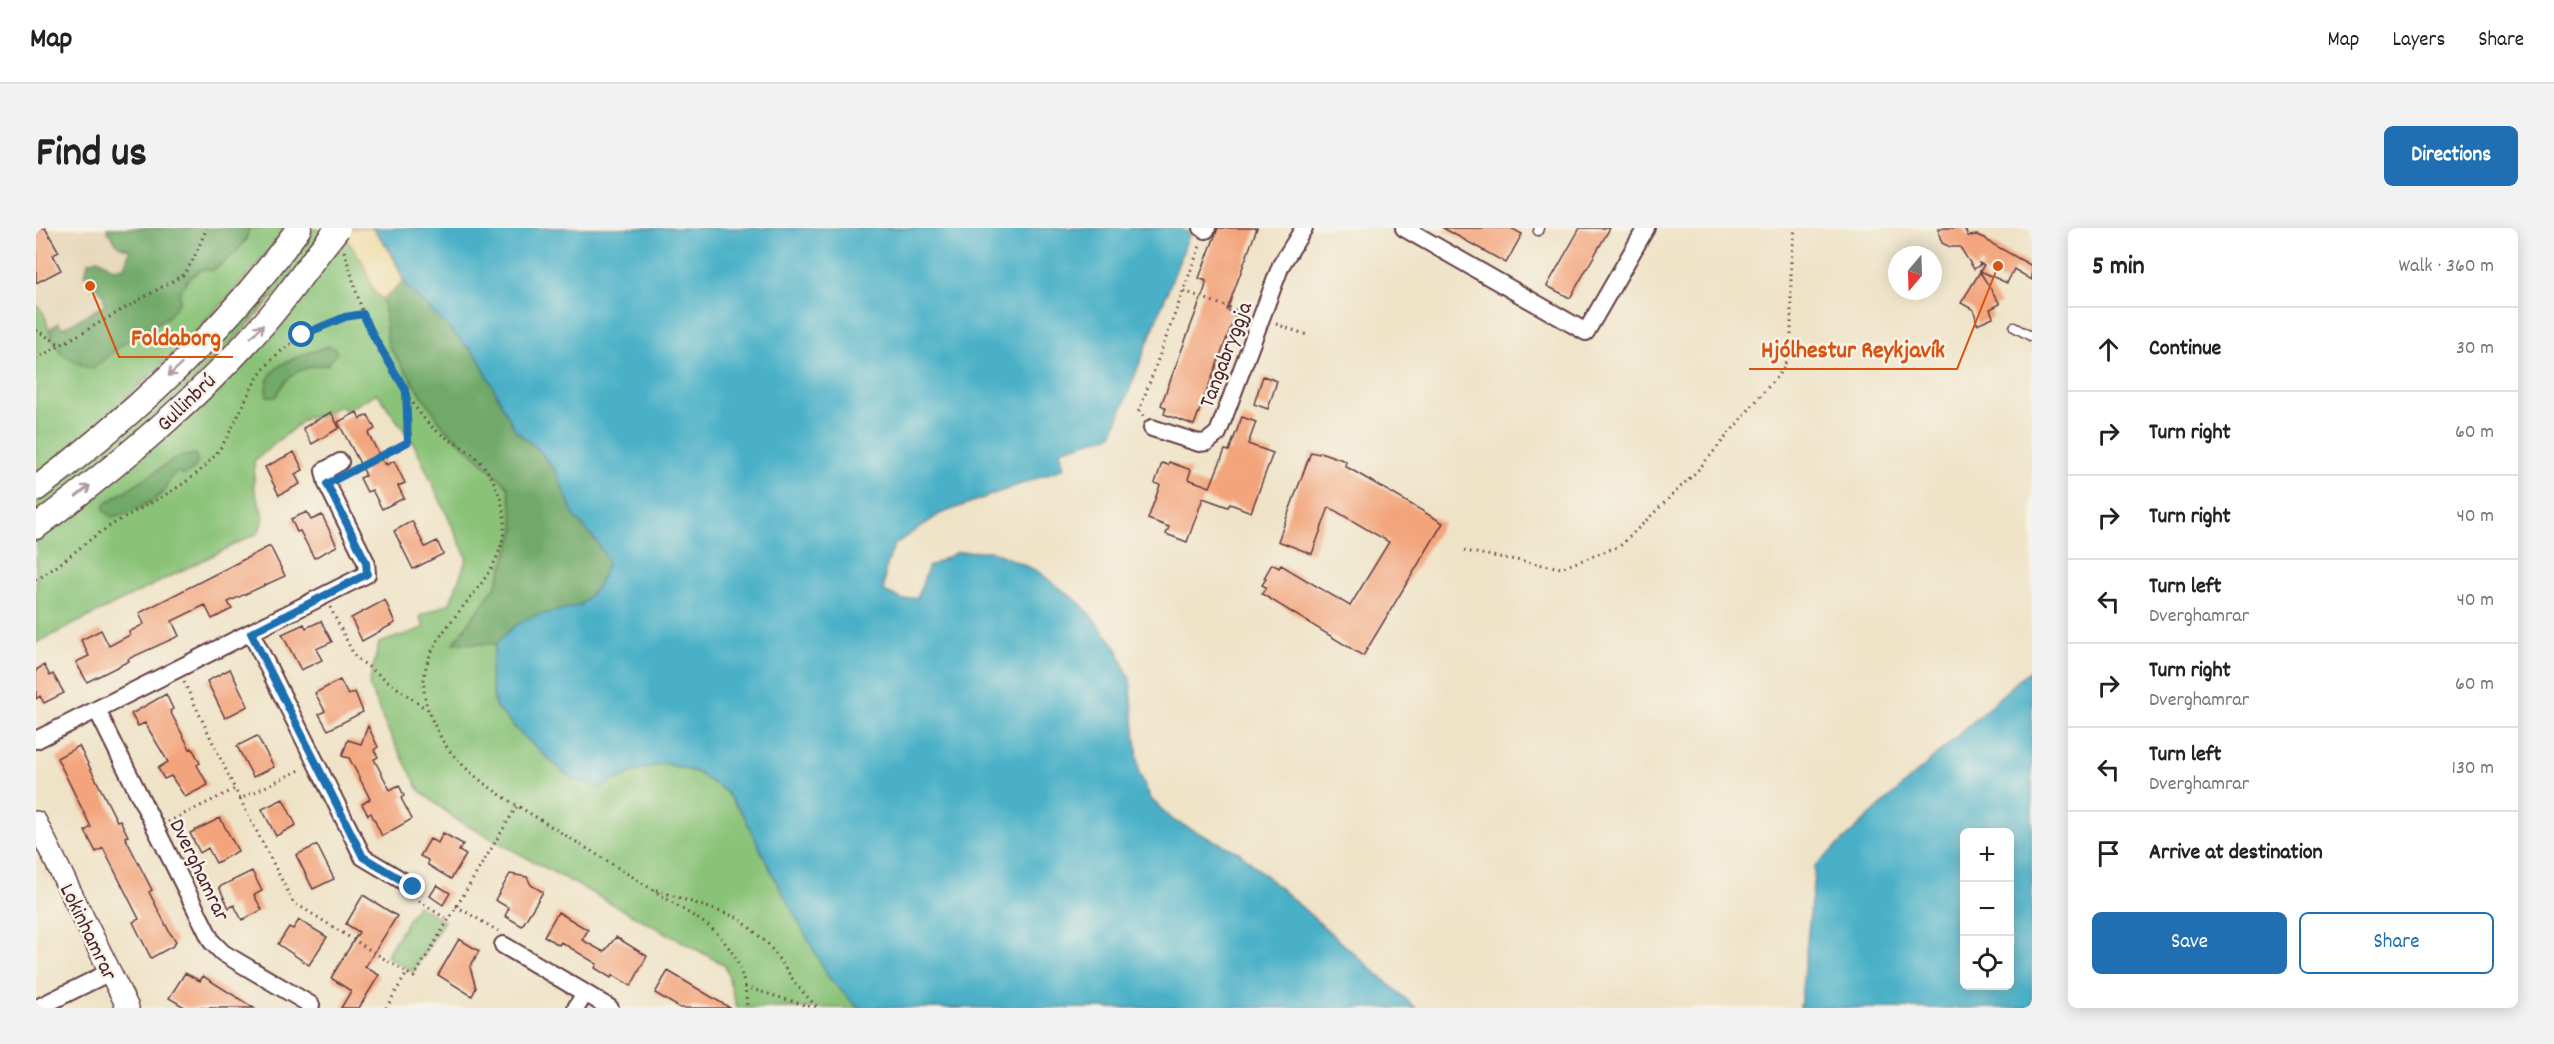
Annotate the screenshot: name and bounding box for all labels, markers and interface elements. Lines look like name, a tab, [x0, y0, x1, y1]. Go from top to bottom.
text: Map	[30, 21, 72, 61]
text: Map	[2328, 26, 2359, 56]
text: Layers	[2392, 26, 2445, 56]
text: Share	[2478, 26, 2524, 56]
text: Find us	[36, 126, 147, 186]
button: Directions	[2384, 126, 2518, 186]
north arrow	[1888, 246, 1942, 300]
text: 5 min	[2092, 249, 2145, 286]
text: Walk · 360 m	[2399, 253, 2494, 281]
street label: Tangabryggja	[1193, 297, 1262, 413]
callout: Foldaborg	[119, 315, 233, 357]
route start	[288, 321, 314, 347]
text: Foldaborg	[131, 323, 221, 357]
one-way arrow	[249, 323, 264, 338]
callout: Hjólhestur Reykjavík	[1749, 327, 1957, 369]
icon: ahead	[2092, 333, 2125, 366]
text: Continue	[2149, 334, 2221, 365]
text: Hjólhestur Reykjavík	[1761, 335, 1945, 369]
text: 30 m	[2456, 335, 2494, 363]
one-way arrow	[167, 363, 182, 377]
street label: Gullinbrú	[151, 367, 224, 440]
icon: right	[2092, 417, 2125, 450]
text: Turn right	[2149, 418, 2231, 449]
text: 60 m	[2455, 419, 2494, 447]
one-way arrow	[74, 485, 90, 498]
icon: right	[2092, 501, 2125, 534]
text: Turn right	[2149, 502, 2231, 533]
text: 40 m	[2456, 503, 2494, 531]
text: Turn left	[2149, 572, 2221, 603]
icon: left	[2092, 585, 2125, 618]
text: 40 m	[2456, 587, 2494, 615]
text: Dverghamrar	[2149, 603, 2249, 631]
text: Turn right	[2149, 656, 2231, 687]
icon: right	[2092, 669, 2125, 702]
text: 60 m	[2455, 671, 2494, 699]
text: Dverghamrar	[2149, 687, 2249, 715]
text: Turn left	[2149, 740, 2221, 771]
icon: left	[2092, 753, 2125, 786]
text: 130 m	[2452, 755, 2494, 783]
text: Dverghamrar	[2149, 771, 2249, 799]
street label: Dverghamrar	[160, 814, 236, 928]
map controls	[1960, 828, 2014, 990]
button: +	[1960, 828, 2014, 882]
icon: arrive	[2092, 837, 2125, 870]
text: Arrive at destination	[2149, 838, 2323, 869]
route end	[399, 873, 425, 899]
street label: Lokinhamrar	[50, 879, 124, 987]
button: −	[1960, 882, 2014, 936]
button: Save	[2092, 912, 2287, 974]
button: Share	[2299, 912, 2494, 974]
button: locate	[1960, 936, 2014, 990]

